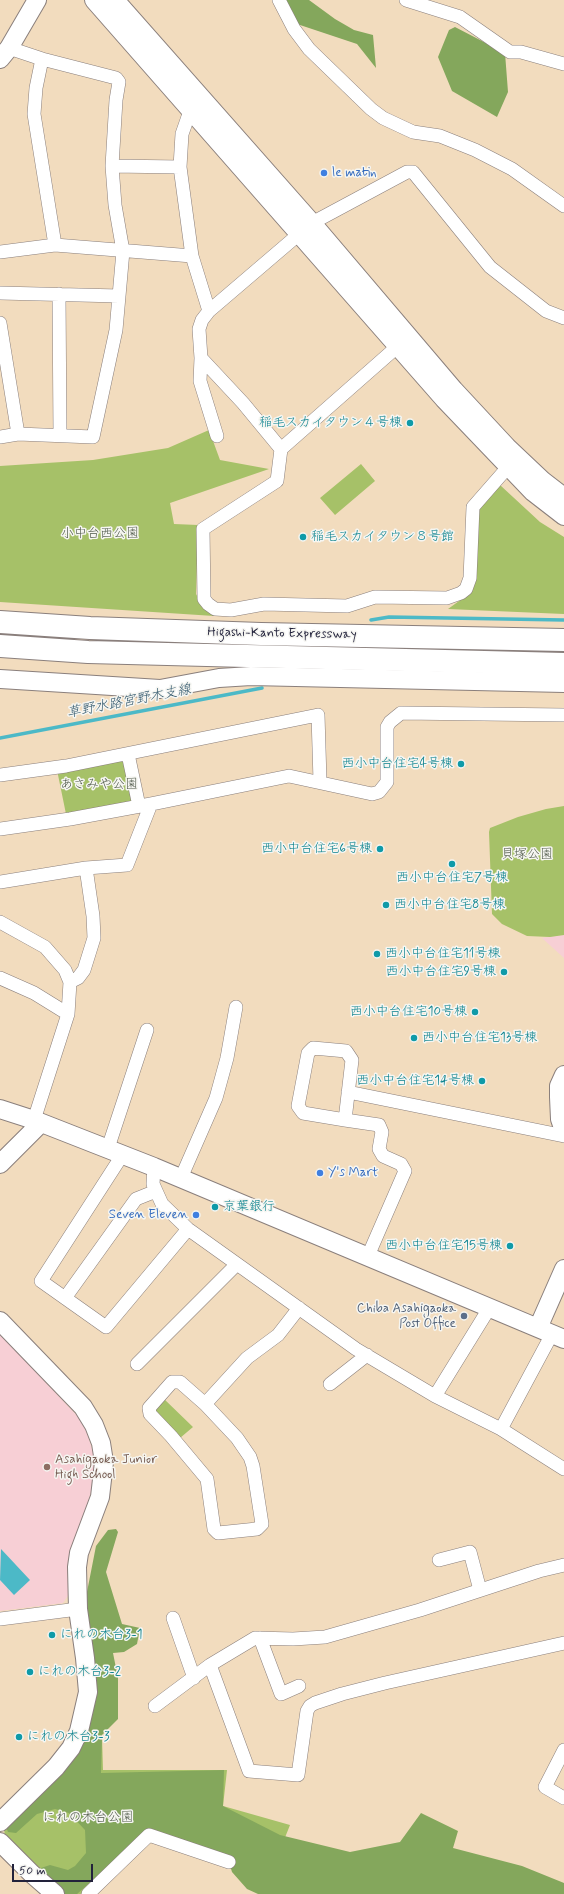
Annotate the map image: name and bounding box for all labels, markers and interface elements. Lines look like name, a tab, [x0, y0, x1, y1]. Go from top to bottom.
place label: le matin	[332, 165, 377, 181]
marker: le matin	[319, 168, 329, 178]
place label: 稲毛スカイタウン４号棟	[259, 415, 402, 431]
marker: 稲毛スカイタウン４号棟	[405, 418, 415, 428]
park label: 小中台西公園	[61, 526, 139, 542]
place label: 稲毛スカイタウン８号館	[311, 529, 454, 545]
marker: 稲毛スカイタウン８号館	[298, 532, 308, 542]
street label: Higashi-Kanto Expressway	[207, 625, 357, 643]
water label: 草野水路宮野木支線	[66, 682, 192, 722]
place label: 西小中台住宅4号棟	[341, 756, 453, 772]
marker: 西小中台住宅4号棟	[456, 759, 466, 769]
park label: あさみや公園	[60, 777, 138, 793]
place label: 西小中台住宅6号棟	[261, 841, 372, 857]
marker: 西小中台住宅6号棟	[375, 844, 385, 854]
park label: 貝塚公園	[501, 847, 553, 863]
marker: 西小中台住宅7号棟	[447, 859, 457, 869]
place label: 西小中台住宅7号棟	[396, 870, 508, 886]
place label: 西小中台住宅8号棟	[394, 897, 505, 913]
marker: 西小中台住宅8号棟	[381, 900, 391, 910]
place label: 西小中台住宅11号棟	[385, 946, 500, 962]
marker: 西小中台住宅11号棟	[372, 949, 382, 959]
place label: 西小中台住宅9号棟	[386, 964, 496, 980]
marker: 西小中台住宅9号棟	[499, 967, 509, 977]
place label: 西小中台住宅10号棟	[350, 1004, 467, 1020]
marker: 西小中台住宅10号棟	[470, 1007, 480, 1017]
place label: 西小中台住宅13号棟	[422, 1030, 537, 1046]
marker: 西小中台住宅13号棟	[409, 1033, 419, 1043]
place label: 西小中台住宅14号棟	[356, 1073, 474, 1089]
marker: 西小中台住宅14号棟	[477, 1076, 487, 1086]
place label: Y's Mart	[328, 1165, 378, 1181]
marker: Y's Mart	[315, 1168, 325, 1178]
place label: 京葉銀行	[223, 1199, 275, 1215]
marker: 京葉銀行	[210, 1202, 220, 1212]
place label: Seven Eleven	[109, 1207, 188, 1223]
marker: Seven Eleven	[191, 1210, 201, 1220]
place label: 西小中台住宅15号棟	[385, 1238, 502, 1254]
marker: 西小中台住宅15号棟	[505, 1241, 515, 1251]
place label: Chiba Asahigaoka Post Office	[357, 1301, 456, 1332]
marker: Chiba Asahigaoka Post Office	[459, 1311, 469, 1321]
place label: Asahigaoka Junior High School	[55, 1452, 157, 1483]
marker: Asahigaoka Junior High School	[42, 1462, 52, 1472]
place label: にれの木台3-1	[60, 1627, 143, 1643]
marker: にれの木台3-1	[47, 1630, 57, 1640]
place label: にれの木台3-2	[38, 1664, 121, 1680]
marker: にれの木台3-2	[25, 1667, 35, 1677]
place label: にれの木台3-3	[27, 1729, 110, 1745]
marker: にれの木台3-3	[14, 1732, 24, 1742]
park label: にれの木台公園	[43, 1810, 133, 1826]
scale bar	[14, 1856, 95, 1882]
text: 50 m	[19, 1863, 46, 1879]

